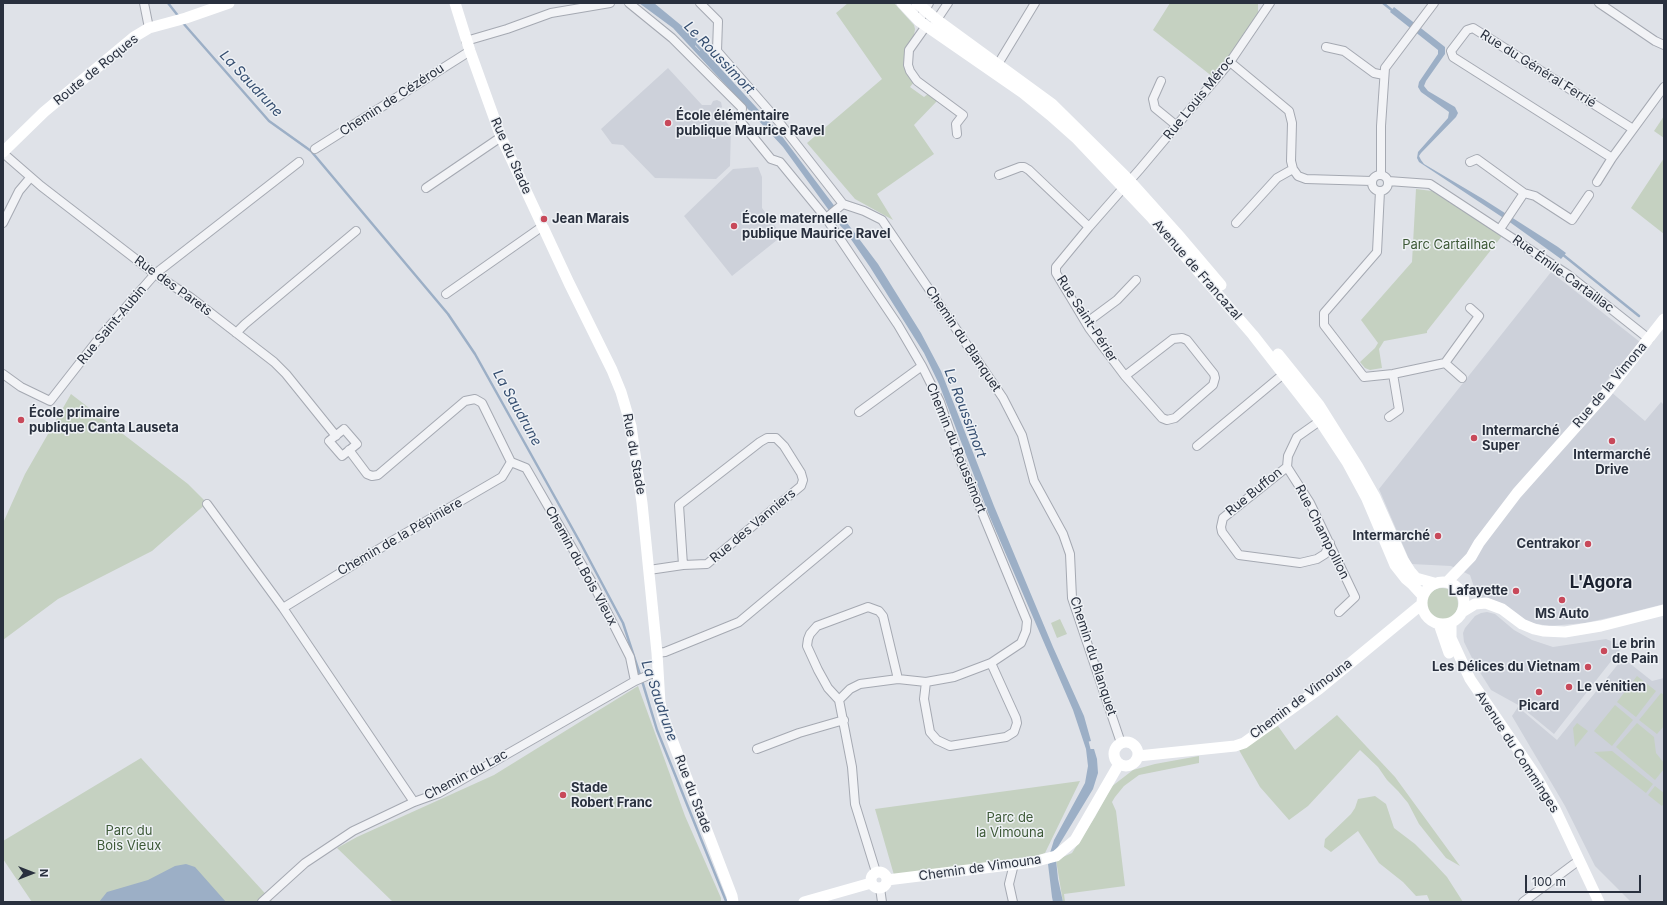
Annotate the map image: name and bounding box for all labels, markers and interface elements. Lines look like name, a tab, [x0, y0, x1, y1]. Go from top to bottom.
water label: Le Roussimort	[680, 18, 758, 98]
street label: Rue du Général Ferrié	[1477, 27, 1599, 111]
street label: Route de Roques	[51, 31, 141, 109]
water label: La Saudrune	[216, 47, 286, 121]
street label: Rue Louis Méroc	[1161, 53, 1237, 143]
street label: Chemin de Cézérou	[337, 60, 447, 140]
place label: École élémentaire publique Maurice Ravel	[676, 108, 824, 139]
street label: Rue du Stade	[487, 115, 535, 197]
marker: École élémentaire publique Maurice Ravel	[663, 118, 673, 128]
place label: Jean Marais	[552, 211, 629, 227]
place label: École maternelle publique Maurice Ravel	[742, 211, 890, 242]
marker: Jean Marais	[539, 214, 549, 224]
street label: Avenue de Francazal	[1149, 217, 1245, 323]
marker: École maternelle publique Maurice Ravel	[729, 221, 739, 231]
street label: Rue Émile Cartaillac	[1509, 232, 1617, 316]
park label: Parc Cartailhac	[1402, 237, 1496, 253]
street label: Rue des Parets	[131, 253, 215, 319]
street label: Rue Saint-Périer	[1053, 273, 1121, 365]
street label: Rue Saint-Aubin	[74, 282, 150, 368]
street label: Chemin du Blanquet	[922, 283, 1004, 395]
street label: Rue de la Vimona	[1570, 339, 1650, 431]
water label: Le Roussimort	[940, 366, 990, 460]
water label: La Saudrune	[489, 367, 545, 449]
street label: Chemin du Roussimort	[923, 381, 989, 515]
place label: École primaire publique Canta Lauseta	[29, 405, 179, 436]
street label: Rue du Stade	[619, 412, 649, 496]
marker: École primaire publique Canta Lauseta	[16, 415, 26, 425]
place label: Intermarché Super	[1482, 423, 1559, 454]
marker: Intermarché Super	[1469, 433, 1479, 443]
marker: Intermarché Drive	[1607, 436, 1617, 446]
place label: Intermarché Drive	[1573, 447, 1651, 478]
street label: Rue Buffon	[1223, 465, 1285, 519]
street label: Rue Champollion	[1291, 482, 1353, 582]
street label: Rue des Vanniers	[707, 486, 799, 566]
street label: Chemin de la Pépinière	[335, 495, 465, 579]
street label: Chemin du Bois Vieux	[542, 503, 620, 629]
place label: Intermarché	[1353, 528, 1430, 544]
marker: Intermarché	[1433, 531, 1443, 541]
place label: Centrakor	[1517, 536, 1580, 552]
marker: Centrakor	[1583, 539, 1593, 549]
district label: L'Agora	[1570, 573, 1632, 593]
place label: Lafayette	[1449, 583, 1508, 599]
marker: Lafayette	[1511, 586, 1521, 596]
street label: Chemin du Blanquet	[1066, 595, 1120, 717]
marker: MS Auto	[1557, 595, 1567, 605]
place label: MS Auto	[1535, 606, 1589, 622]
place label: Le brin de Pain	[1612, 636, 1658, 667]
marker: Le brin de Pain	[1599, 646, 1609, 656]
street label: Chemin de Vimouna	[1247, 656, 1355, 742]
water label: La Saudrune	[637, 658, 681, 744]
place label: Les Délices du Vietnam	[1432, 659, 1580, 675]
marker: Les Délices du Vietnam	[1583, 662, 1593, 672]
place label: Le vénitien	[1577, 679, 1646, 695]
marker: Le vénitien	[1564, 682, 1574, 692]
marker: Picard	[1534, 687, 1544, 697]
street label: Avenue du Comminges	[1472, 688, 1562, 816]
place label: Picard	[1519, 698, 1559, 714]
street label: Chemin du Lac	[422, 747, 510, 803]
street label: Rue du Stade	[671, 753, 715, 835]
place label: Stade Robert Franc	[571, 780, 652, 811]
marker: Stade Robert Franc	[558, 790, 568, 800]
park label: Parc de la Vimouna	[976, 810, 1044, 841]
park label: Parc du Bois Vieux	[97, 823, 161, 854]
street label: Chemin de Vimouna	[918, 852, 1042, 884]
north arrow	[12, 853, 52, 893]
scale bar	[1527, 867, 1643, 893]
text: N	[37, 869, 51, 877]
text: 100 m	[1532, 874, 1566, 889]

